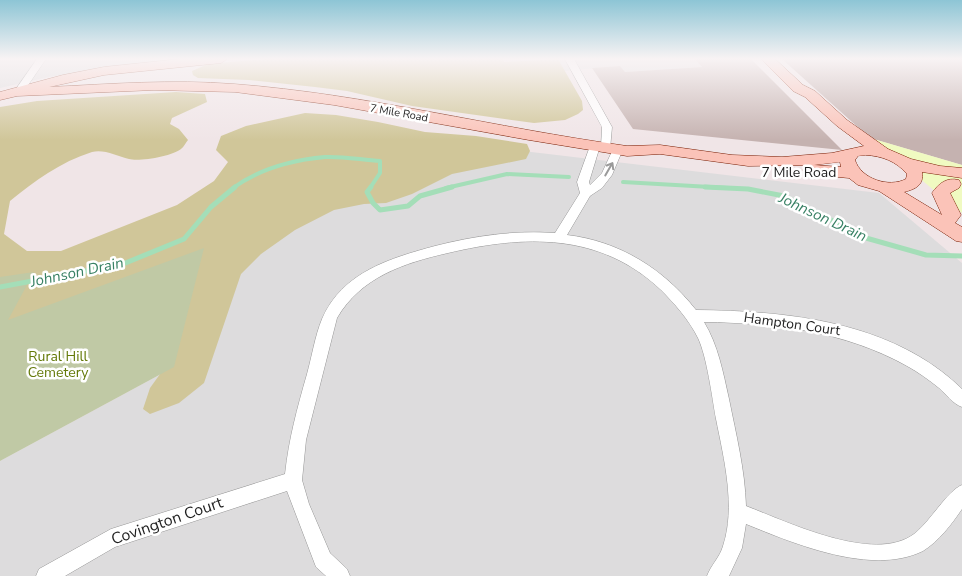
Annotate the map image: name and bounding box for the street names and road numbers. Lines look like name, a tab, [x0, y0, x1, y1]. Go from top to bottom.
street label: 7 Mile Road	[369, 101, 429, 125]
street label: 7 Mile Road	[762, 163, 836, 182]
street label: Hampton Court	[743, 308, 842, 340]
street label: Covington Court	[108, 491, 226, 550]

